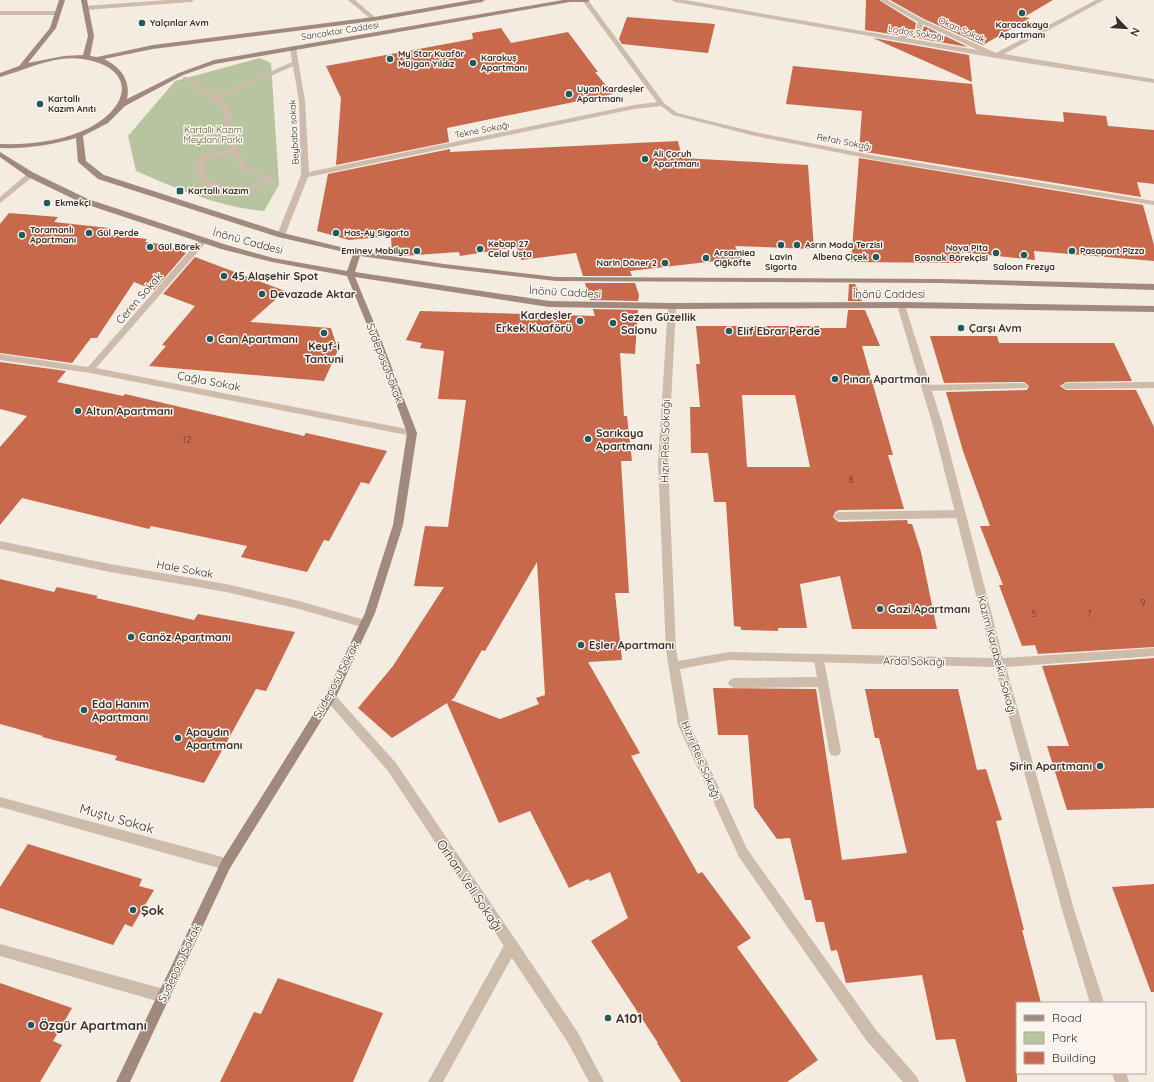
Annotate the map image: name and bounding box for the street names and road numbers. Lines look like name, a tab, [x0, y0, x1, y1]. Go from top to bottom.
street label: Okan Sokak	[937, 14, 988, 45]
street label: Sancaktar Caddesi	[300, 19, 380, 42]
street label: Lodos Sokağı	[888, 23, 945, 42]
street label: Beybaba sokak	[286, 99, 301, 165]
street label: Tekne Sokağı	[454, 119, 510, 140]
street label: Refah Sokağı	[816, 131, 873, 152]
street label: İnönü Caddesi	[211, 225, 285, 257]
street label: Ceren Sokak	[113, 269, 165, 327]
street label: İnönü Caddesi	[529, 283, 601, 301]
street label: İnönü Caddesi	[853, 287, 925, 301]
street label: Sudeposu Sokak	[363, 321, 407, 405]
street label: Çağla Sokak	[176, 368, 242, 394]
street label: Hızır Reis Sokağı	[657, 399, 673, 483]
street label: Hale Sokak	[155, 557, 215, 581]
street label: Kazım Karabekir Sokağı	[974, 594, 1020, 716]
street label: Sudeposu Sokak	[310, 639, 362, 720]
street label: Arda Sokağı	[883, 653, 945, 669]
street label: Hızır Reis Sokağı	[678, 719, 724, 801]
street label: Muştu Sokak	[78, 800, 156, 836]
street label: Orhan Veli Sokağı	[433, 836, 507, 934]
street label: Sudeposu Sokak	[155, 922, 203, 1004]

